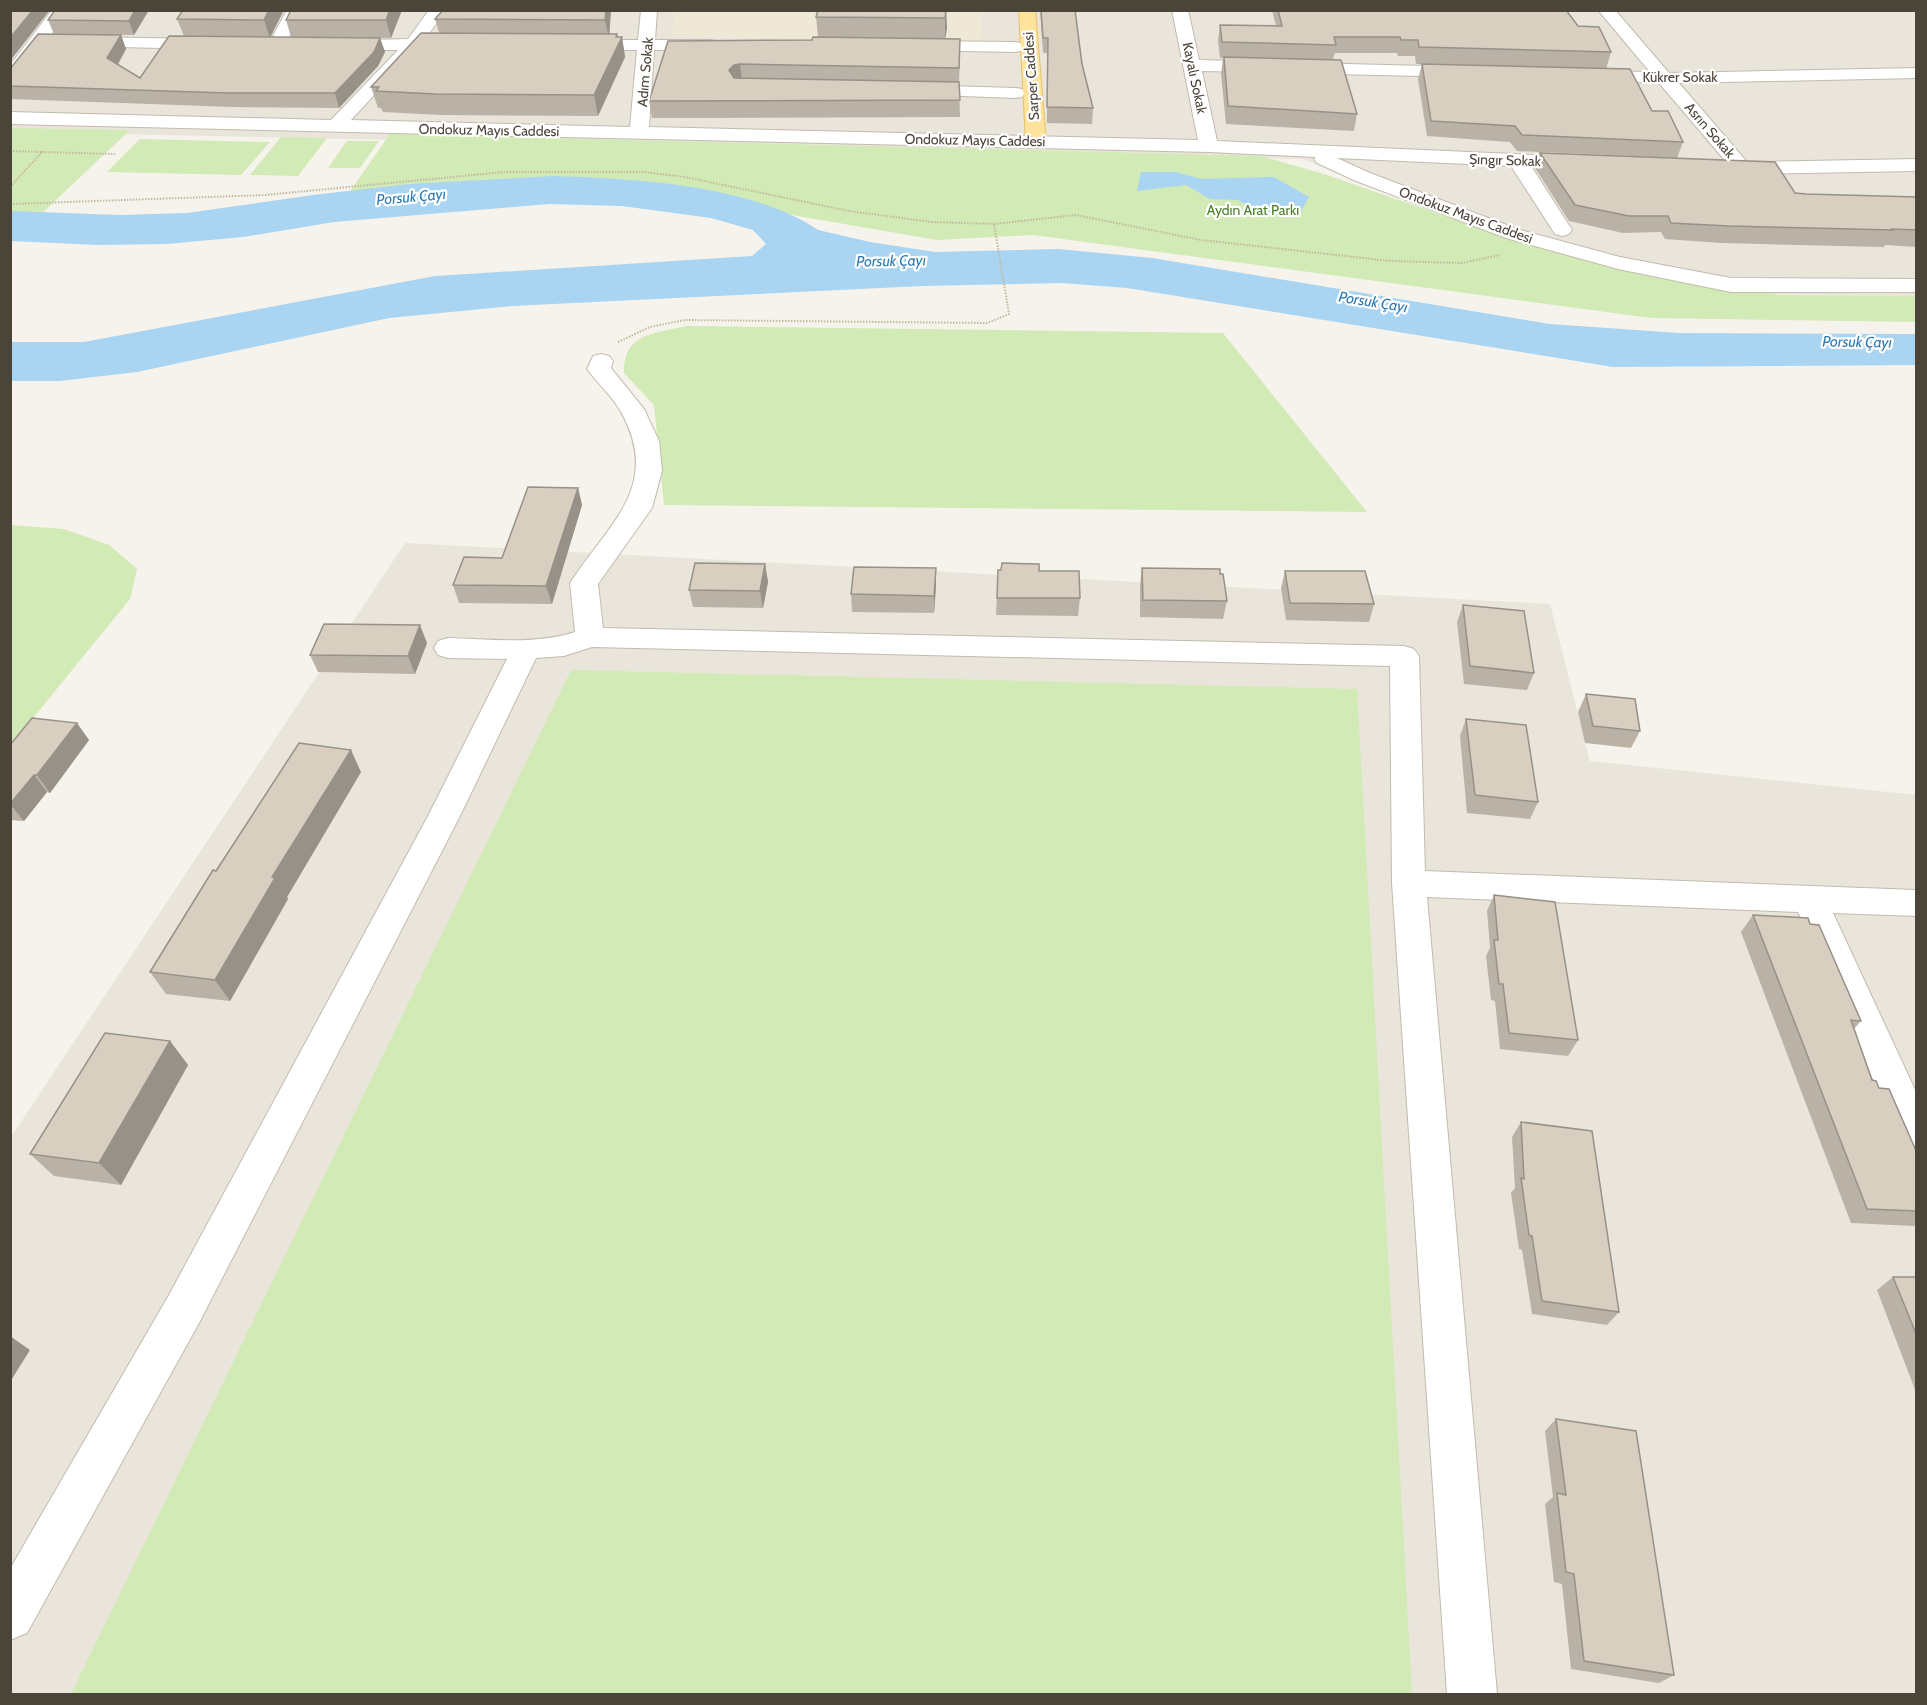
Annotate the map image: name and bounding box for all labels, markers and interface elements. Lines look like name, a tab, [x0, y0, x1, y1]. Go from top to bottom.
street label: Sarper Caddesi	[1019, 31, 1043, 121]
street label: Adım Sokak	[633, 36, 657, 108]
street label: Kayalı Sokak	[1179, 41, 1211, 116]
street label: Kükrer Sokak	[1642, 68, 1718, 86]
street label: Asrın Sokak	[1681, 98, 1740, 162]
street label: Ondokuz Mayıs Caddesi	[418, 120, 560, 140]
street label: Ondokuz Mayıs Caddesi	[904, 130, 1046, 150]
street label: Şıngır Sokak	[1469, 150, 1542, 170]
street label: Ondokuz Mayıs Caddesi	[1397, 182, 1535, 248]
water label: Porsuk Çayı	[376, 185, 446, 209]
park label: Aydın Arat Parkı	[1207, 201, 1299, 219]
water label: Porsuk Çayı	[856, 251, 926, 271]
water label: Porsuk Çayı	[1337, 288, 1409, 316]
water label: Porsuk Çayı	[1822, 332, 1892, 352]

